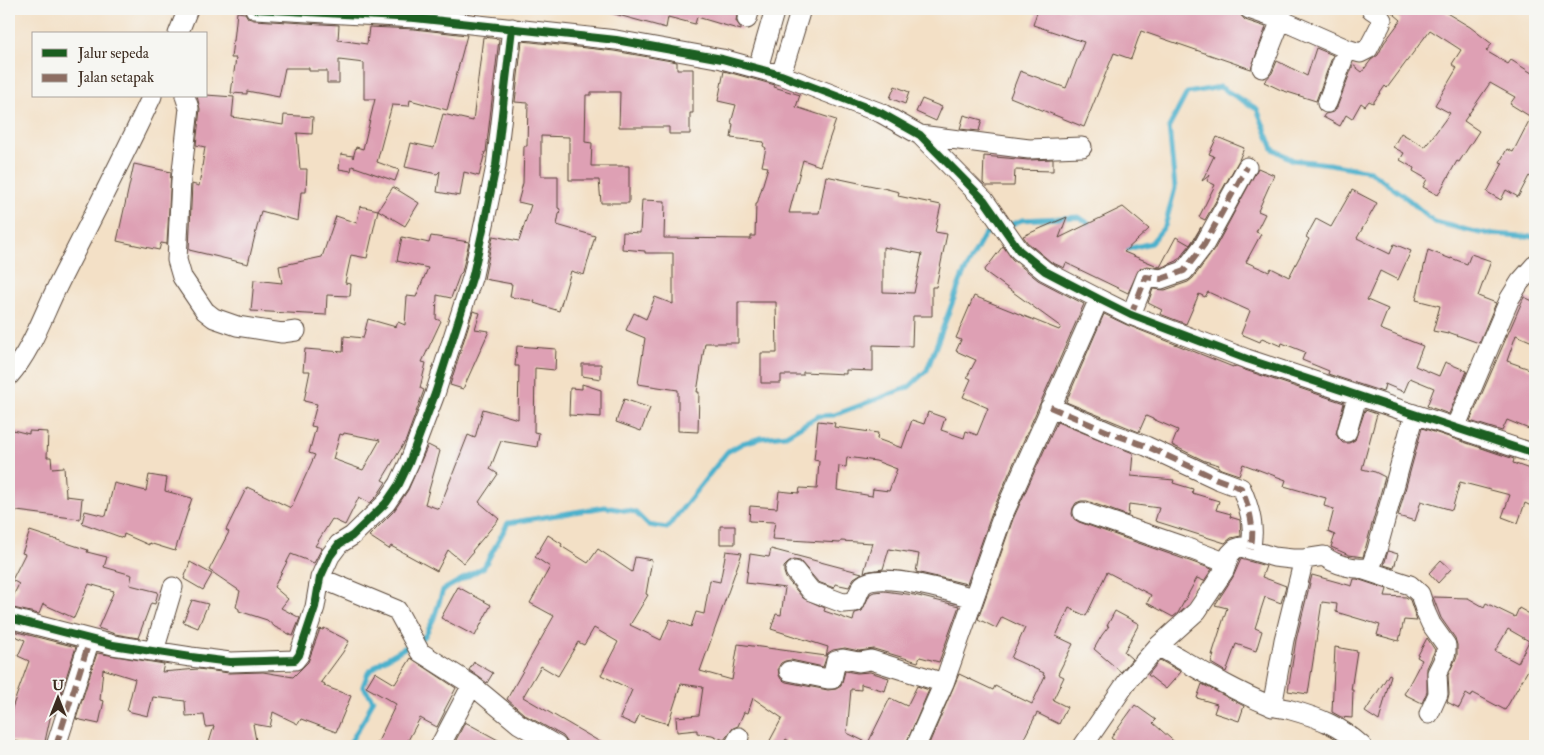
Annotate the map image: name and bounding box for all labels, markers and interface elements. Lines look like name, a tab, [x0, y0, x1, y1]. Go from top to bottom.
legend	[32, 32, 208, 98]
text: Jalur sepeda	[77, 44, 150, 64]
text: Jalan setapak	[77, 68, 154, 88]
north arrow	[32, 672, 82, 722]
text: U	[52, 677, 64, 694]

